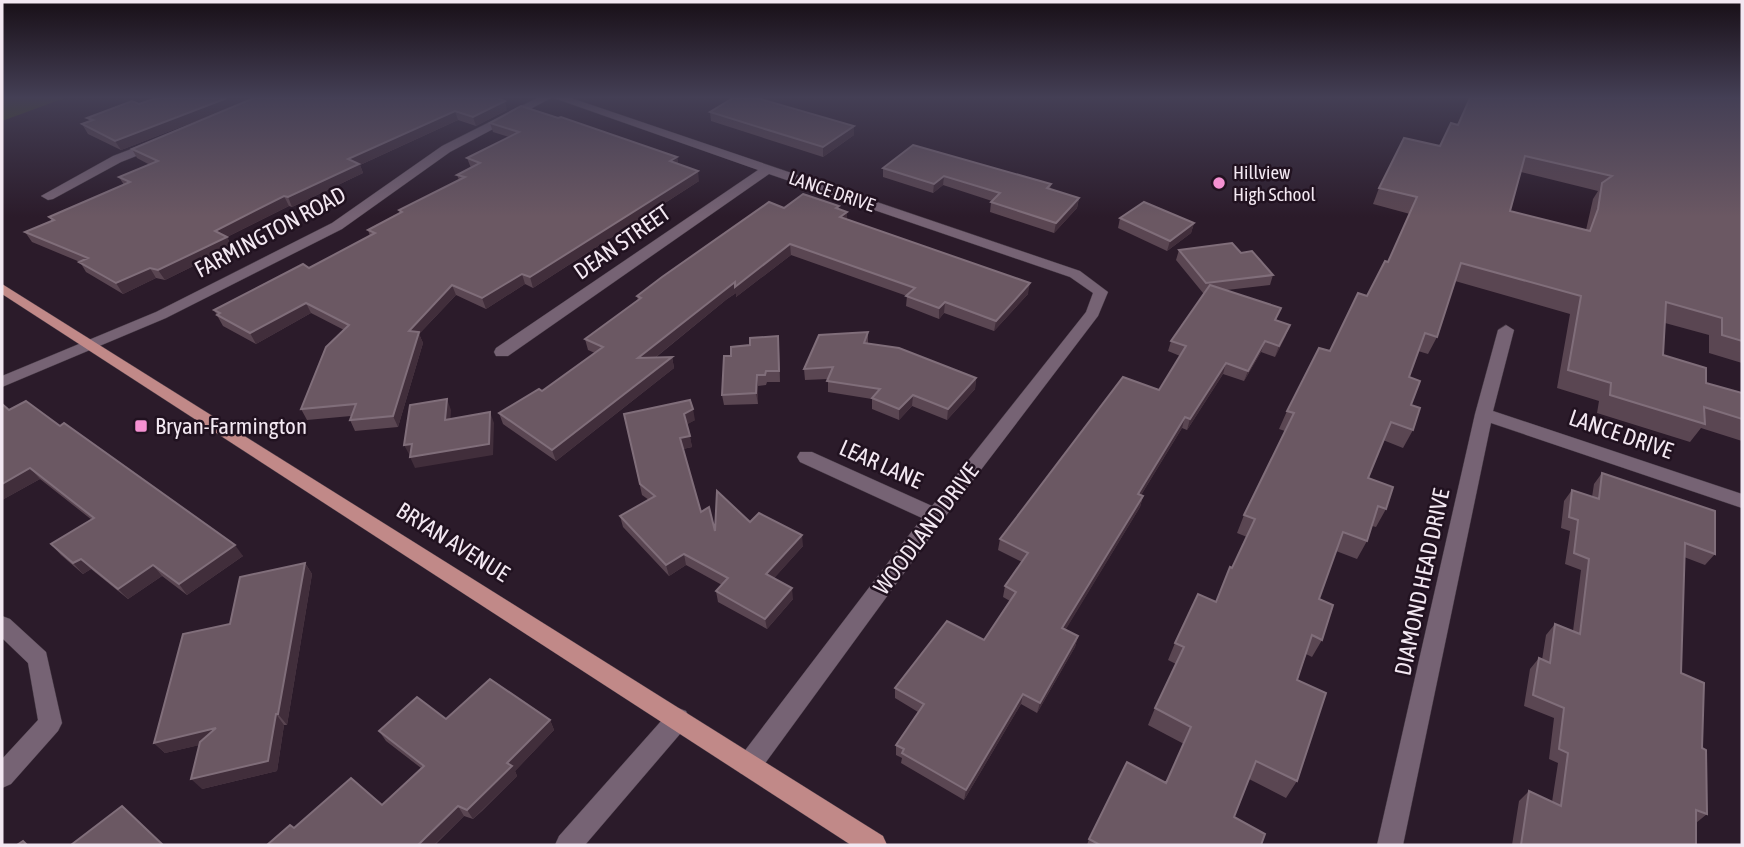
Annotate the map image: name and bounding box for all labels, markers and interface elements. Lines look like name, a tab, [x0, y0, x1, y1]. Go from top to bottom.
place label: Hillview High School	[1233, 161, 1316, 205]
street label: LANCE DRIVE	[786, 166, 878, 216]
marker: Hillview High School	[1211, 175, 1227, 191]
street label: FARMINGTON ROAD	[190, 181, 350, 283]
street label: DEAN STREET	[569, 199, 675, 285]
street label: LANCE DRIVE	[1566, 404, 1677, 464]
place label: Bryan-Farmington	[155, 413, 307, 439]
marker: Bryan-Farmington	[133, 418, 149, 434]
street label: LEAR LANE	[835, 434, 927, 494]
street label: WOODLAND DRIVE	[868, 458, 984, 600]
street label: DIAMOND HEAD DRIVE	[1390, 486, 1455, 678]
street label: BRYAN AVENUE	[392, 497, 514, 587]

